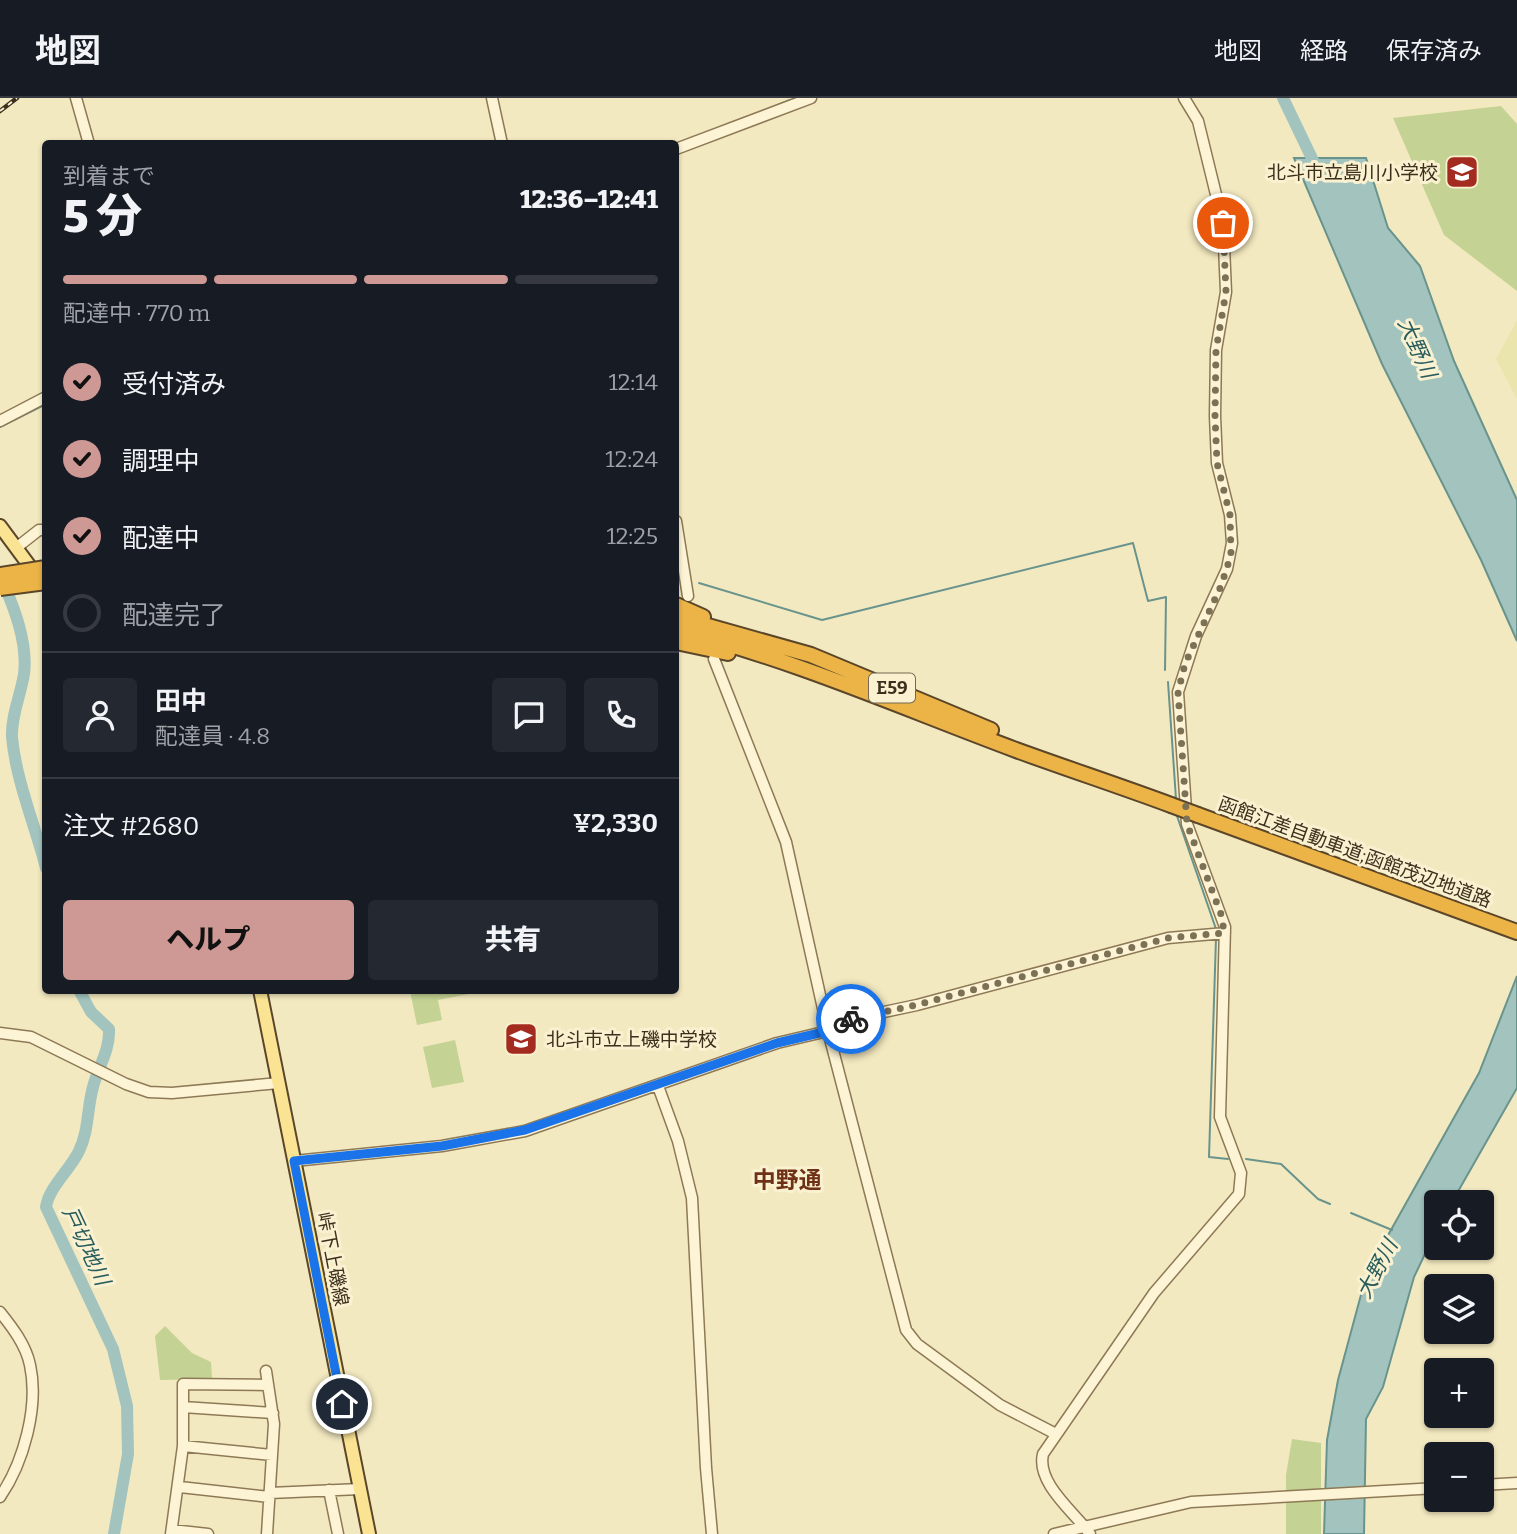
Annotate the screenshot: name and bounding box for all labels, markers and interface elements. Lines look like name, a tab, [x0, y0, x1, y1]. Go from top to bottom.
text: 地図	[35, 31, 101, 71]
text: 地図	[1214, 37, 1262, 65]
text: 経路	[1300, 37, 1348, 65]
text: 保存済み	[1386, 37, 1482, 65]
school or university icon: 北斗市立島川小学校	[1443, 153, 1481, 191]
place label: 北斗市立島川小学校	[1267, 161, 1438, 184]
text: 到着まで	[63, 162, 155, 190]
text: 12:36–12:41	[520, 184, 658, 215]
text: 5 分	[63, 189, 142, 244]
pin	[1193, 193, 1253, 253]
icon: bag	[1204, 204, 1242, 242]
text: 配達中 · 770 m	[63, 299, 210, 327]
water label: 大野川	[1392, 314, 1443, 384]
icon: check	[63, 363, 101, 401]
text: 12:14	[609, 368, 658, 396]
text: 受付済み	[122, 369, 226, 400]
icon: check	[63, 440, 101, 478]
text: 12:24	[605, 445, 658, 473]
text: 調理中	[122, 446, 200, 477]
icon: check	[63, 517, 101, 555]
text: 12:25	[607, 522, 658, 550]
text: 配達中	[122, 523, 200, 554]
text: 配達完了	[122, 600, 226, 631]
road number: E59	[869, 674, 915, 702]
button: person	[63, 678, 137, 752]
button: chat	[492, 678, 566, 752]
button: phone	[584, 678, 658, 752]
text: 田中	[155, 686, 207, 717]
text: 配達員 · 4.8	[155, 722, 270, 750]
street label: 函館江差自動車道;函館茂辺地道路	[1215, 792, 1495, 912]
text: ¥2,330	[573, 808, 658, 839]
text: 注文 #2680	[63, 811, 199, 842]
button: ヘルプ	[63, 900, 354, 980]
button: 共有	[368, 900, 658, 980]
courier	[816, 984, 886, 1054]
icon: bike	[832, 1000, 870, 1038]
school or university icon: 北斗市立上磯中学校	[502, 1020, 540, 1058]
place label: 北斗市立上磯中学校	[546, 1028, 717, 1051]
district label: 中野通	[753, 1166, 822, 1194]
map controls	[1424, 1190, 1494, 1512]
button: locate	[1424, 1190, 1494, 1260]
water label: 戸切地川	[56, 1202, 116, 1291]
street label: 峠下上磯線	[313, 1210, 353, 1308]
water label: 大野川	[1351, 1233, 1404, 1303]
button: layers	[1424, 1274, 1494, 1344]
button: +	[1424, 1358, 1494, 1428]
pin	[312, 1374, 372, 1434]
icon: home	[323, 1385, 361, 1423]
button: −	[1424, 1442, 1494, 1512]

